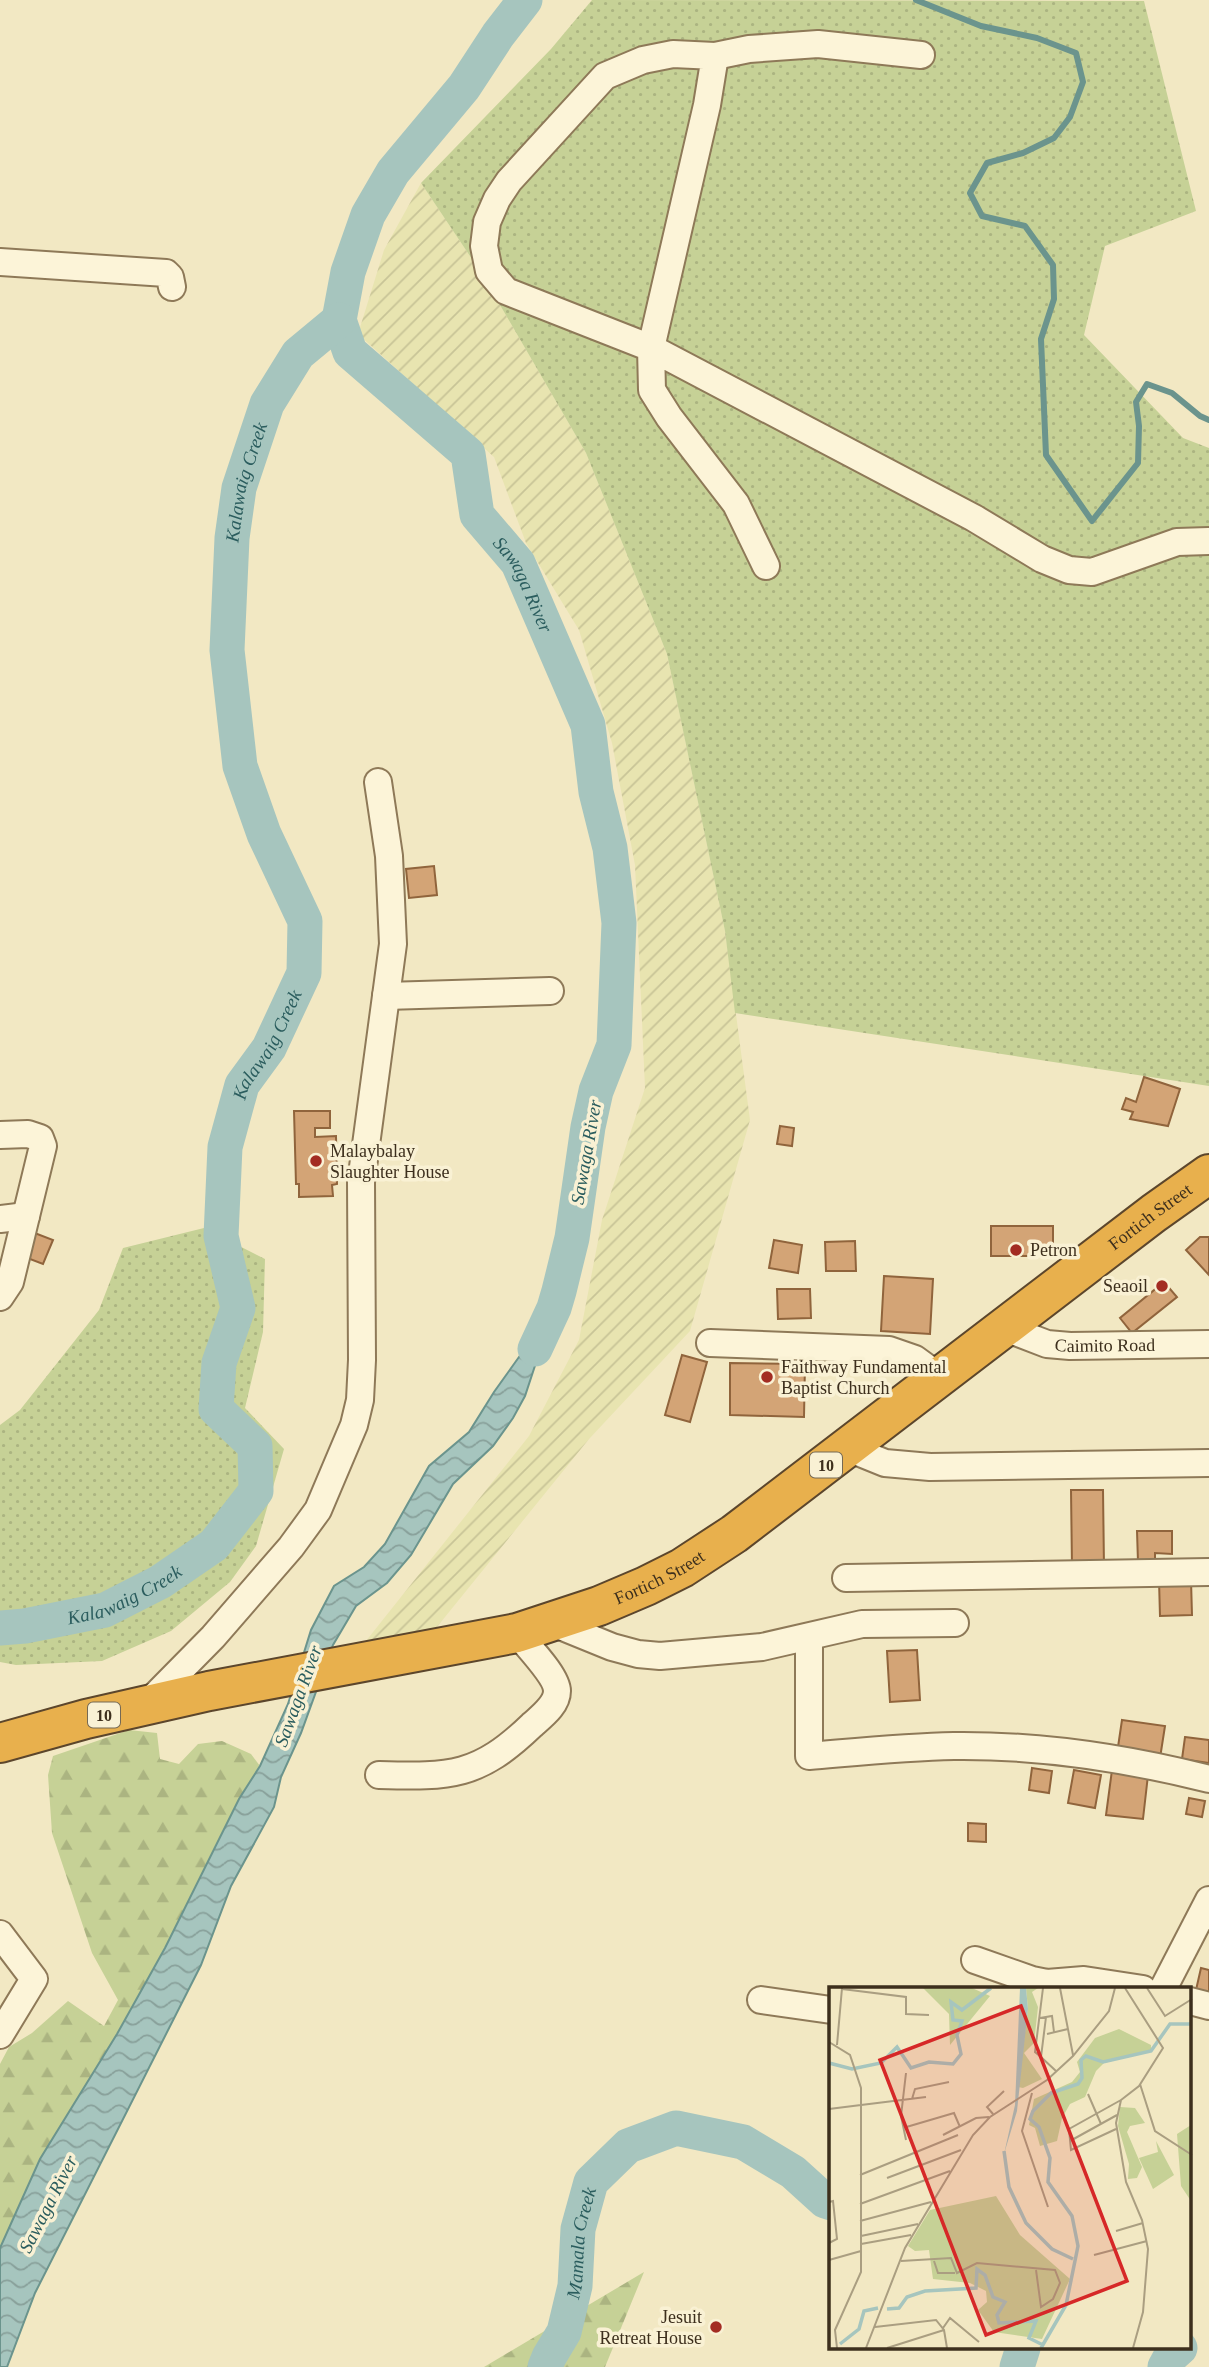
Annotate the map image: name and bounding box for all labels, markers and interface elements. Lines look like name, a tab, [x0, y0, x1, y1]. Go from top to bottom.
water label: Kalawaig Creek	[221, 419, 271, 544]
water label: Sawaga River	[489, 532, 557, 636]
water label: Kalawaig Creek	[228, 986, 305, 1103]
water label: Sawaga River	[566, 1097, 606, 1206]
place label: Malaybalay Slaughter House	[330, 1141, 449, 1182]
marker: Malaybalay Slaughter House	[308, 1153, 324, 1169]
street label: Fortich Street	[1105, 1179, 1196, 1254]
place label: Petron	[1030, 1240, 1077, 1260]
marker: Petron	[1008, 1242, 1024, 1258]
place label: Seaoil	[1103, 1276, 1148, 1296]
marker: Seaoil	[1154, 1278, 1170, 1294]
street label: Caimito Road	[1054, 1335, 1155, 1356]
place label: Faithway Fundamental Baptist Church	[781, 1357, 946, 1398]
marker: Faithway Fundamental Baptist Church	[759, 1369, 775, 1385]
road number: 10	[810, 1452, 842, 1478]
street label: Fortich Street	[611, 1546, 708, 1608]
water label: Kalawaig Creek	[64, 1560, 186, 1628]
water label: Sawaga River	[270, 1642, 326, 1749]
road number: 10	[88, 1702, 120, 1728]
inset map	[829, 1987, 1192, 2350]
water label: Sawaga River	[15, 2151, 82, 2256]
water label: Mamala Creek	[562, 2184, 600, 2302]
place label: Jesuit Retreat House	[600, 2307, 702, 2348]
marker: Jesuit Retreat House	[708, 2319, 724, 2335]

